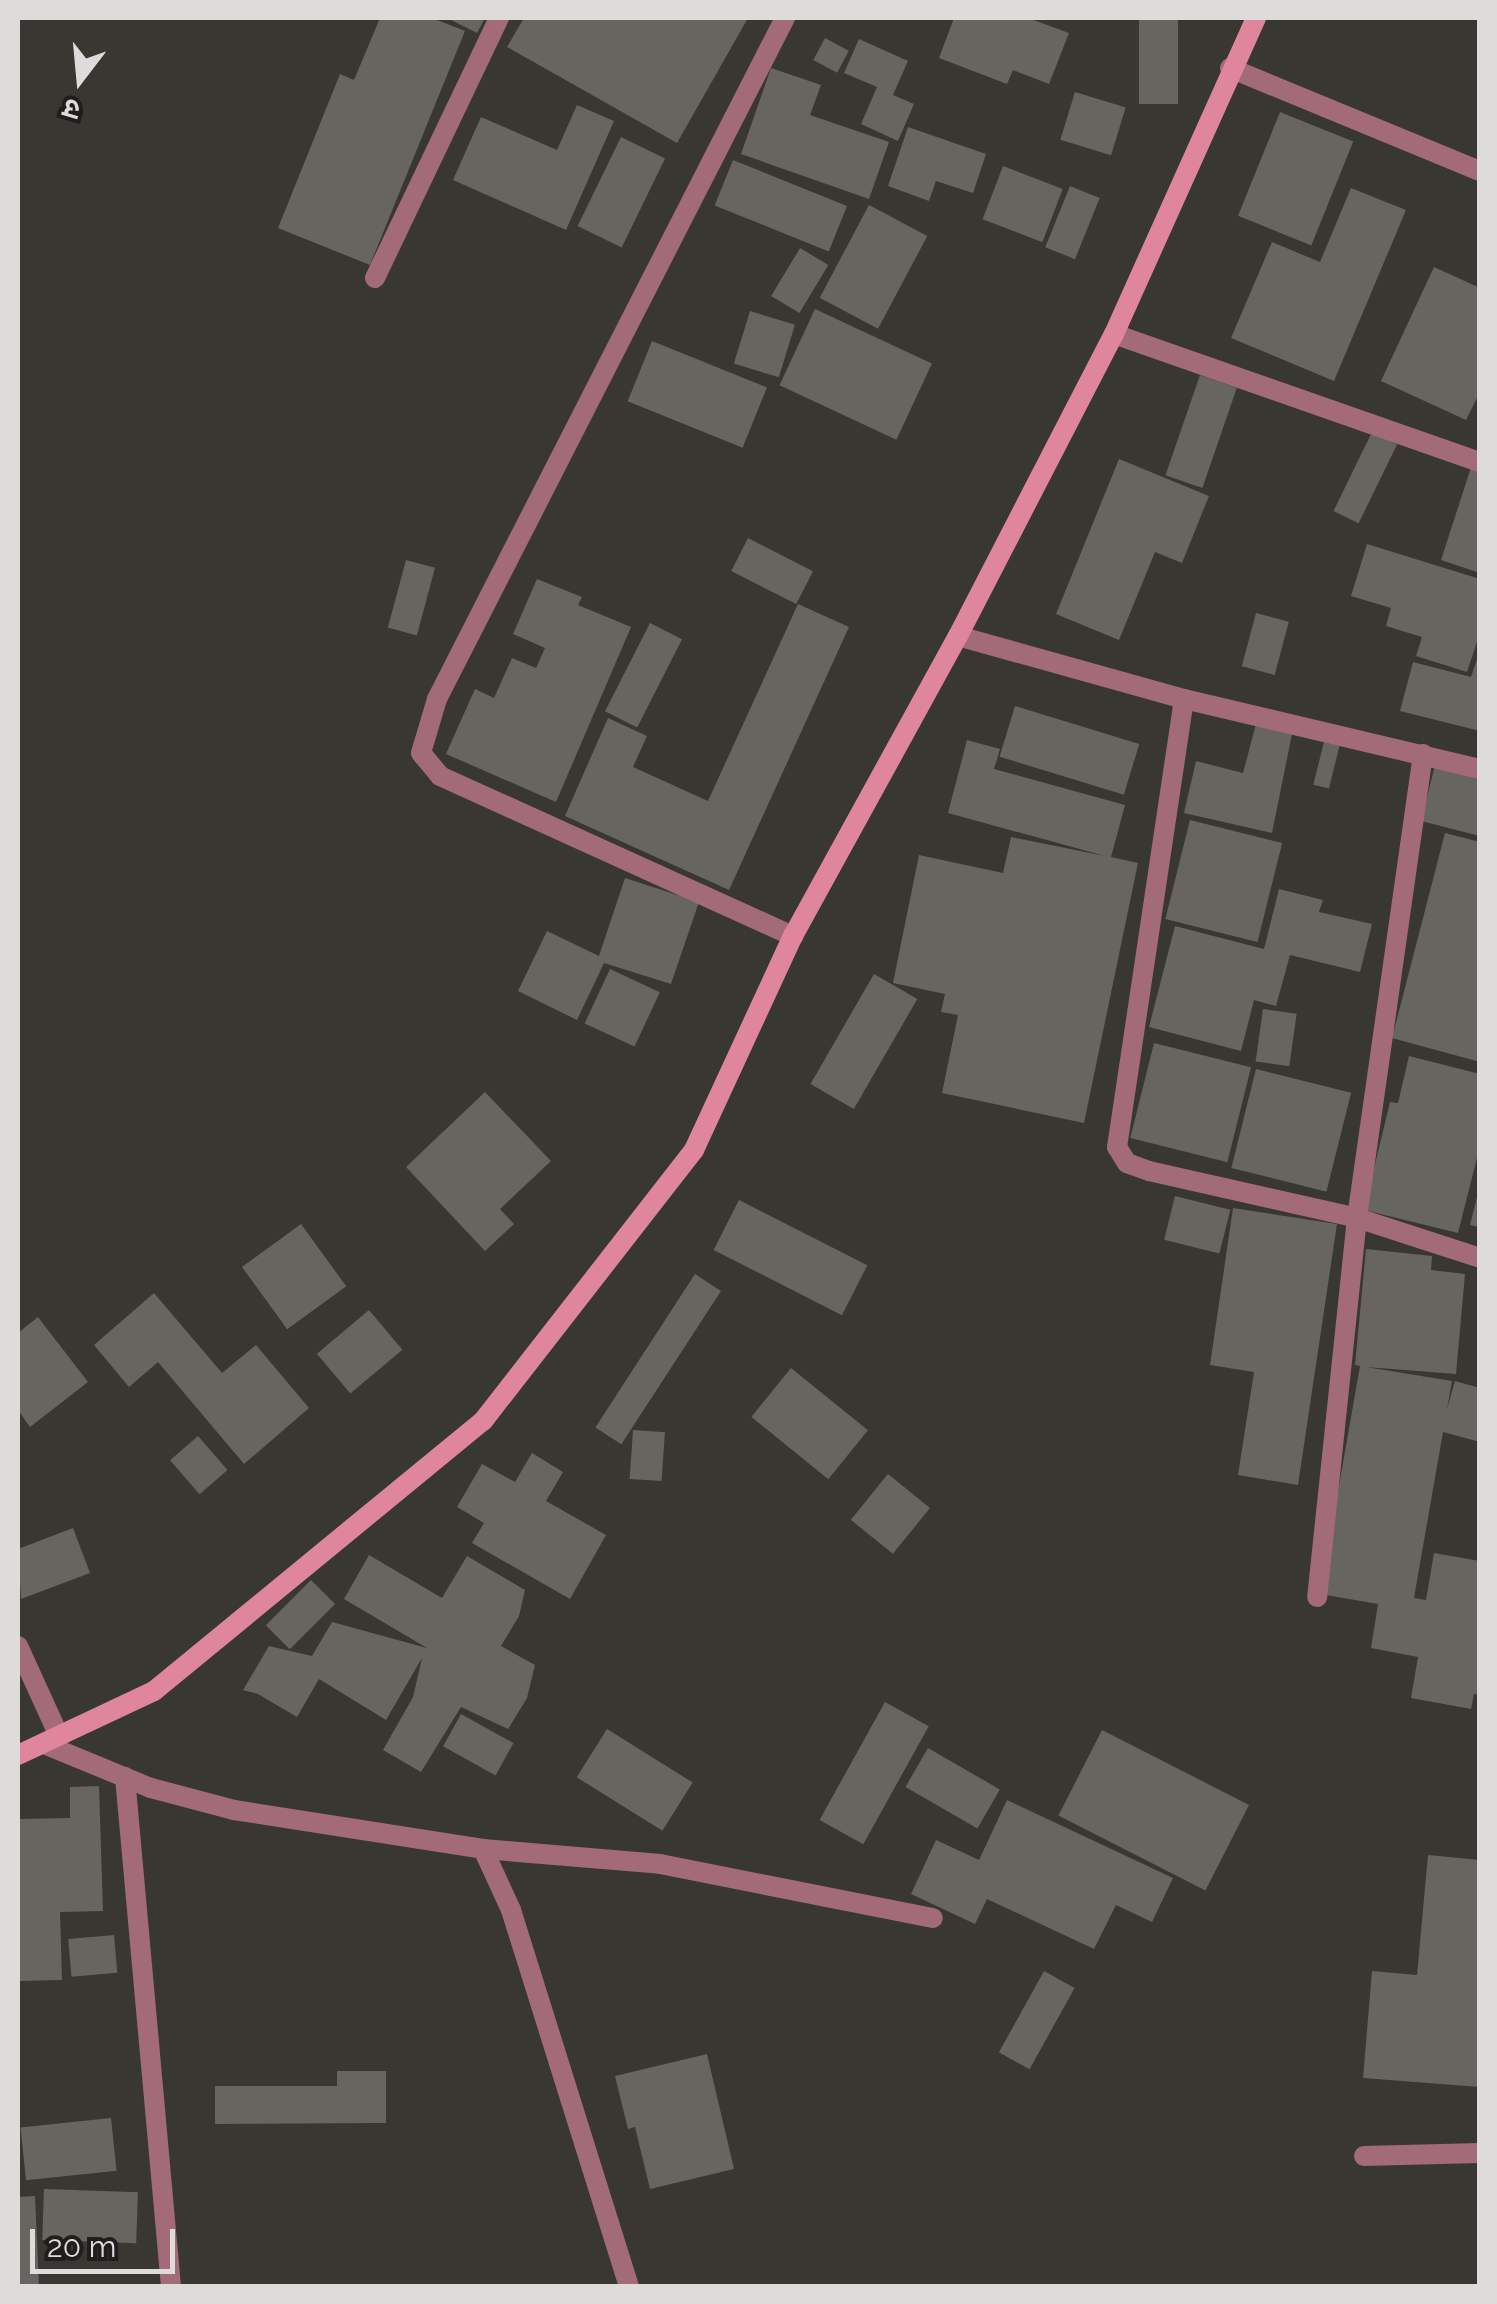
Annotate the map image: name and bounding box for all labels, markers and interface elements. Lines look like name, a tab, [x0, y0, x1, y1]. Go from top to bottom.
north arrow	[30, 30, 130, 130]
text: उ	[59, 91, 84, 127]
scale bar	[35, 2209, 180, 2271]
text: 20 m	[47, 2229, 116, 2264]

